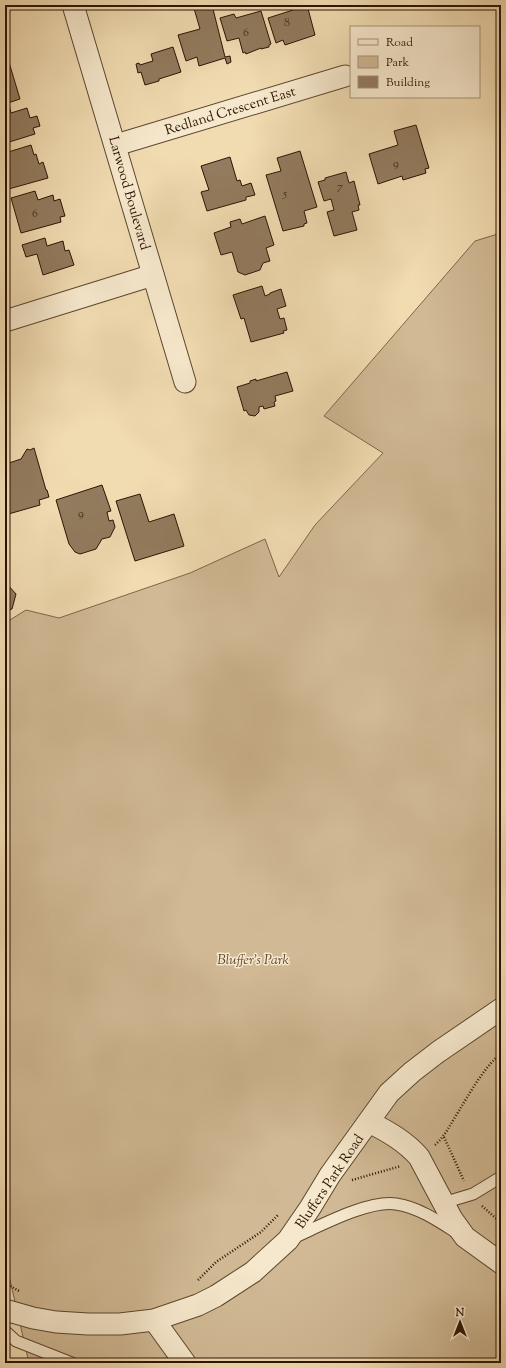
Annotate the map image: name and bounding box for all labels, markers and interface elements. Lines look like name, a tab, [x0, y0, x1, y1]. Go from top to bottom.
house number: 8	[284, 14, 290, 32]
house number: 6	[243, 24, 249, 42]
legend	[350, 26, 480, 98]
text: Road	[386, 34, 413, 52]
text: Park	[386, 54, 409, 72]
text: Building	[386, 74, 430, 92]
street label: Redland Crescent East	[163, 82, 299, 141]
street label: Larwood Boulevard	[102, 134, 154, 253]
house number: 9	[393, 155, 399, 173]
house number: 7	[337, 178, 343, 196]
house number: 5	[282, 185, 287, 203]
house number: 6	[32, 205, 38, 223]
house number: 9	[78, 505, 84, 523]
park label: Bluffer's Park	[217, 951, 290, 971]
street label: Bluffers Park Road	[292, 1131, 370, 1233]
north arrow	[440, 1302, 480, 1342]
text: N	[455, 1305, 465, 1321]

